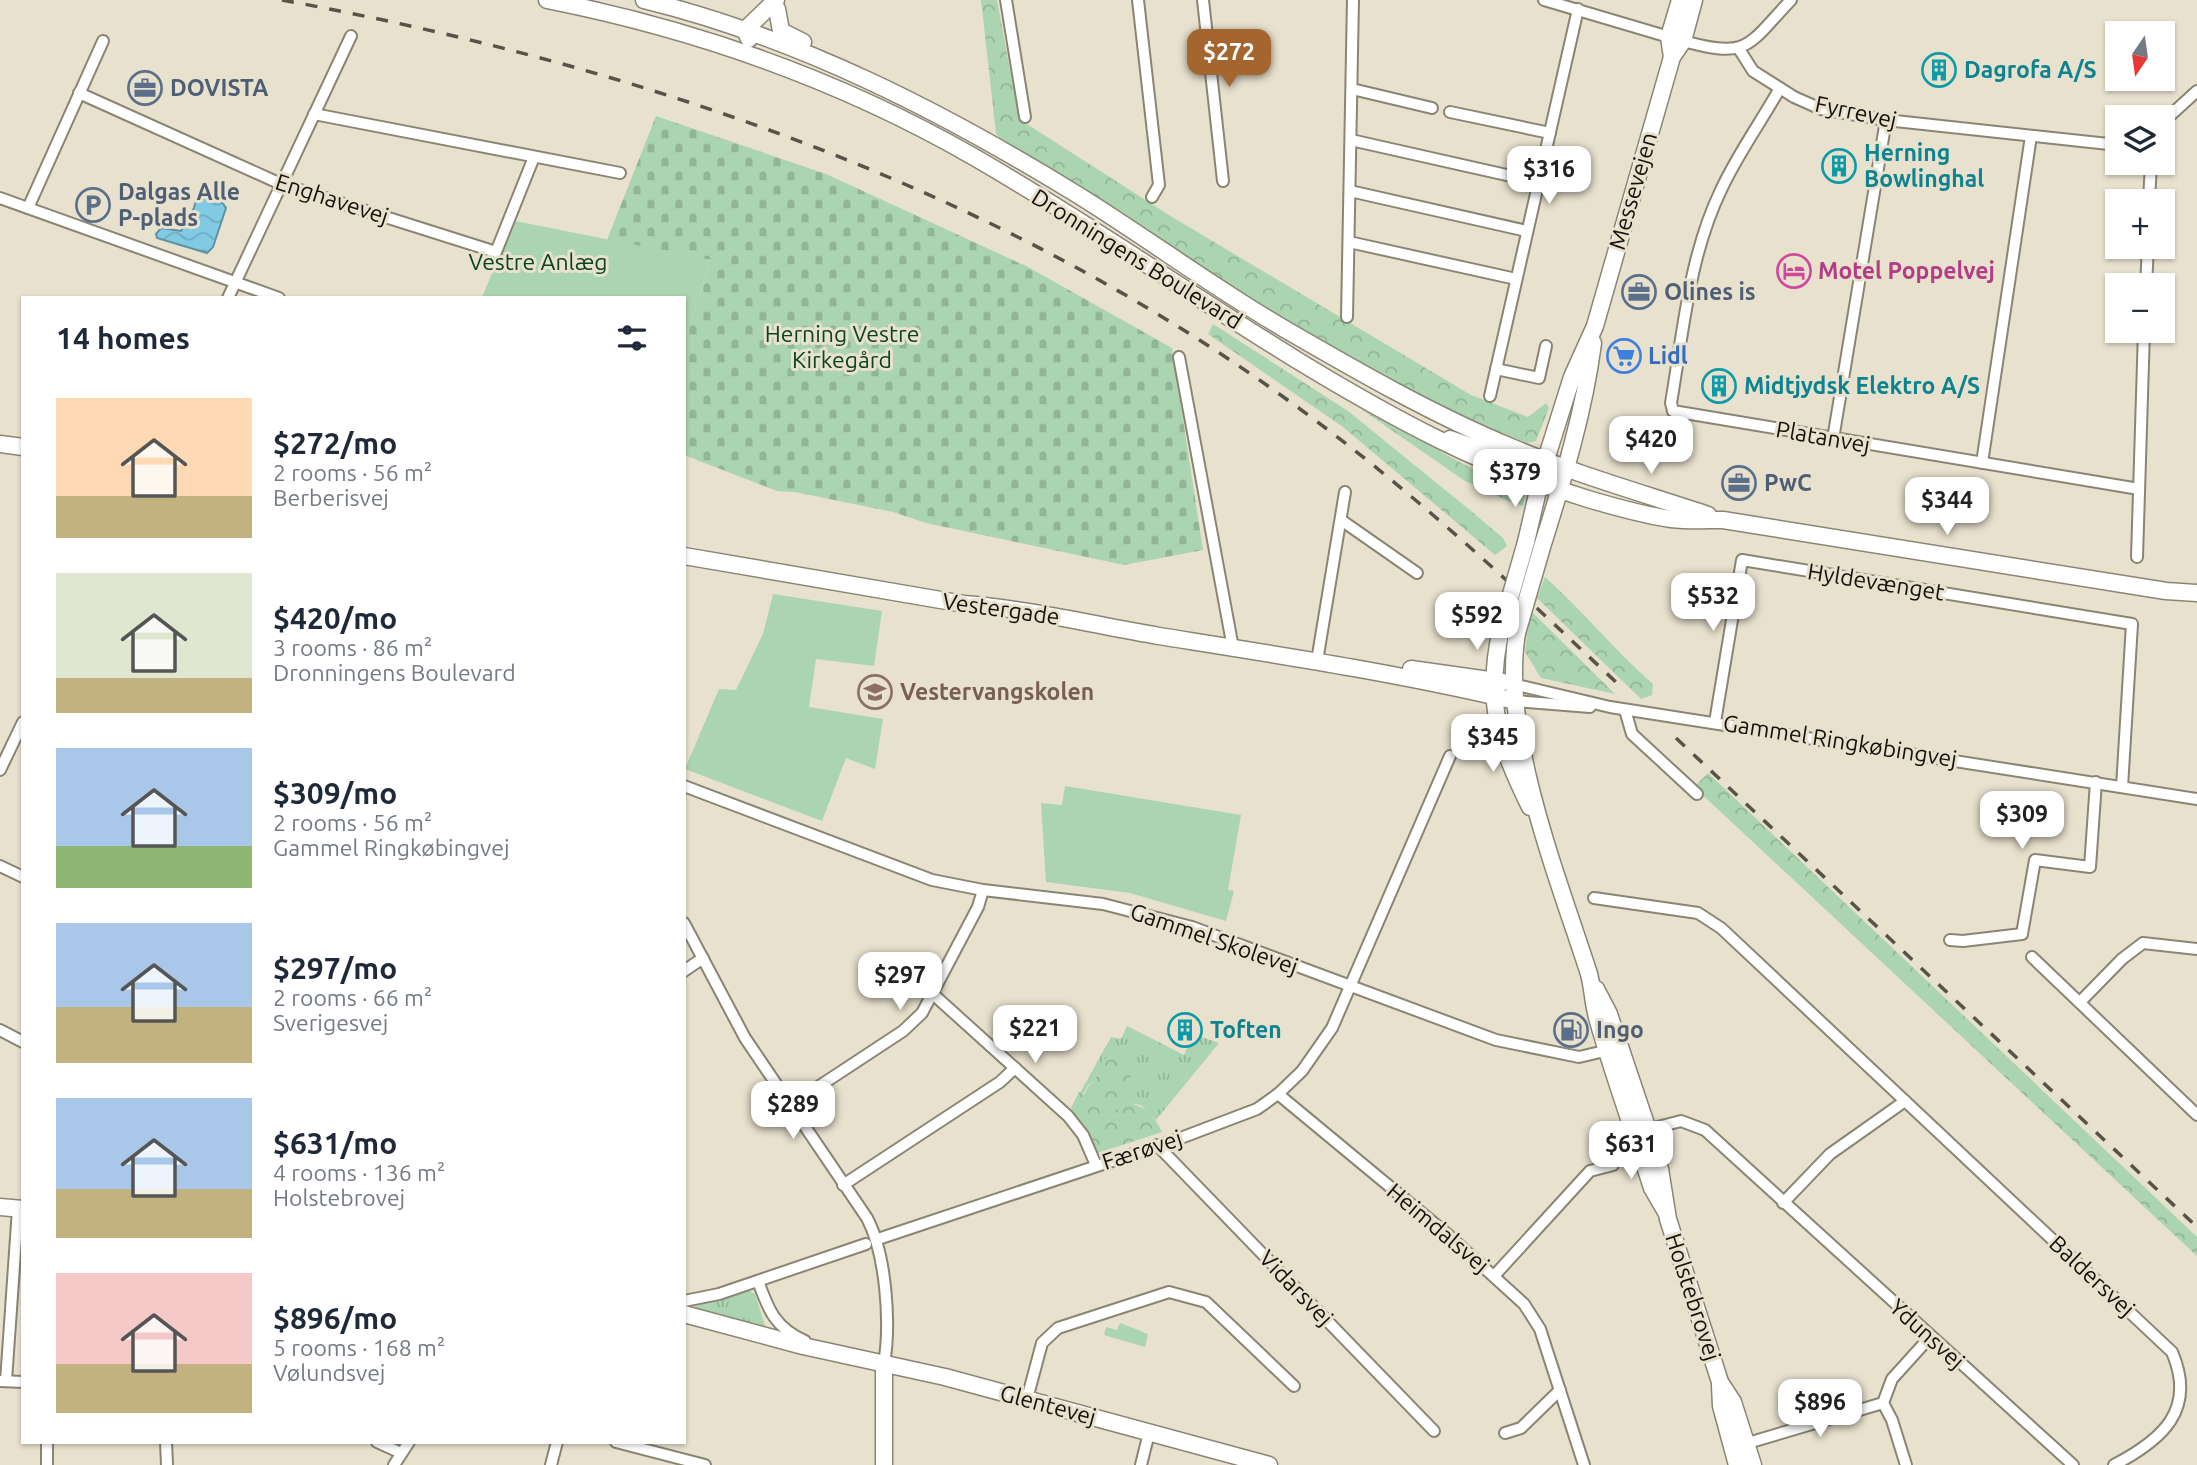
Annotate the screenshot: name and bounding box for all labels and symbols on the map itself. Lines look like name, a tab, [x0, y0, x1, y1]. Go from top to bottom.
north arrow	[2105, 21, 2175, 91]
pin: $272	[1188, 29, 1270, 89]
building icon: Dagrofa A/S	[1920, 51, 1958, 89]
place label: Dagrofa A/S	[1964, 57, 2097, 82]
office icon: DOVISTA	[126, 69, 164, 107]
place label: DOVISTA	[170, 75, 268, 100]
street label: Fyrrevej	[1813, 91, 1899, 132]
street label: Messevejen	[1604, 129, 1661, 252]
place label: Herning Bowlinghal	[1864, 140, 1984, 191]
pin: $316	[1508, 146, 1590, 206]
building icon: Herning Bowlinghal	[1820, 147, 1858, 185]
street label: Enghavevej	[272, 168, 392, 229]
place label: Dalgas Alle P-plads	[118, 179, 240, 230]
street label: Dronningens Boulevard	[1028, 184, 1247, 333]
parking icon: Dalgas Alle P-plads	[74, 186, 112, 224]
park label: Vestre Anlæg	[468, 249, 608, 274]
hotel icon: Motel Poppelvej	[1775, 252, 1813, 290]
place label: Motel Poppelvej	[1818, 258, 1995, 283]
office icon: Olines is	[1620, 273, 1658, 311]
place label: Olines is	[1664, 279, 1756, 304]
park label: Herning Vestre Kirkegård	[765, 321, 919, 372]
supermarket icon: Lidl	[1605, 337, 1643, 375]
place label: Lidl	[1648, 343, 1688, 368]
building icon: Midtjydsk Elektro A/S	[1700, 367, 1738, 405]
place label: Midtjydsk Elektro A/S	[1744, 373, 1980, 398]
pin: $420	[1610, 416, 1692, 476]
street label: Platanvej	[1774, 416, 1872, 457]
pin: $379	[1474, 449, 1556, 509]
office icon: PwC	[1720, 464, 1758, 502]
place label: PwC	[1764, 470, 1812, 495]
pin: $344	[1906, 477, 1988, 537]
street label: Hyldevænget	[1806, 558, 1946, 605]
pin: $532	[1672, 574, 1754, 633]
street label: Vestergade	[941, 588, 1061, 629]
pin: $592	[1436, 592, 1518, 652]
school or university icon: Vestervangskolen	[856, 673, 894, 711]
place label: Vestervangskolen	[900, 679, 1094, 704]
street label: Gammel Ringkøbingvej	[1721, 710, 1959, 771]
pin: $345	[1452, 714, 1534, 774]
pin: $309	[1981, 792, 2063, 851]
street label: Gammel Skolevej	[1127, 898, 1301, 979]
pin: $297	[859, 953, 941, 1012]
pin: $221	[994, 1006, 1076, 1065]
building icon: Toften	[1166, 1011, 1204, 1049]
fuel station icon: Ingo	[1552, 1011, 1590, 1049]
place label: Toften	[1210, 1017, 1282, 1042]
place label: Ingo	[1596, 1017, 1644, 1042]
pin: $289	[752, 1082, 834, 1141]
pin: $631	[1590, 1122, 1672, 1181]
street label: Færøvej	[1099, 1125, 1185, 1174]
street label: Heimdalsvej	[1382, 1178, 1494, 1277]
street label: Holstebrovej	[1661, 1230, 1726, 1364]
street label: Baldersvej	[2045, 1230, 2140, 1321]
street label: Vidarsvej	[1255, 1245, 1338, 1330]
street label: Ydunsvej	[1885, 1294, 1970, 1374]
street label: Glentevej	[997, 1380, 1099, 1429]
pin: $896	[1779, 1380, 1861, 1439]

